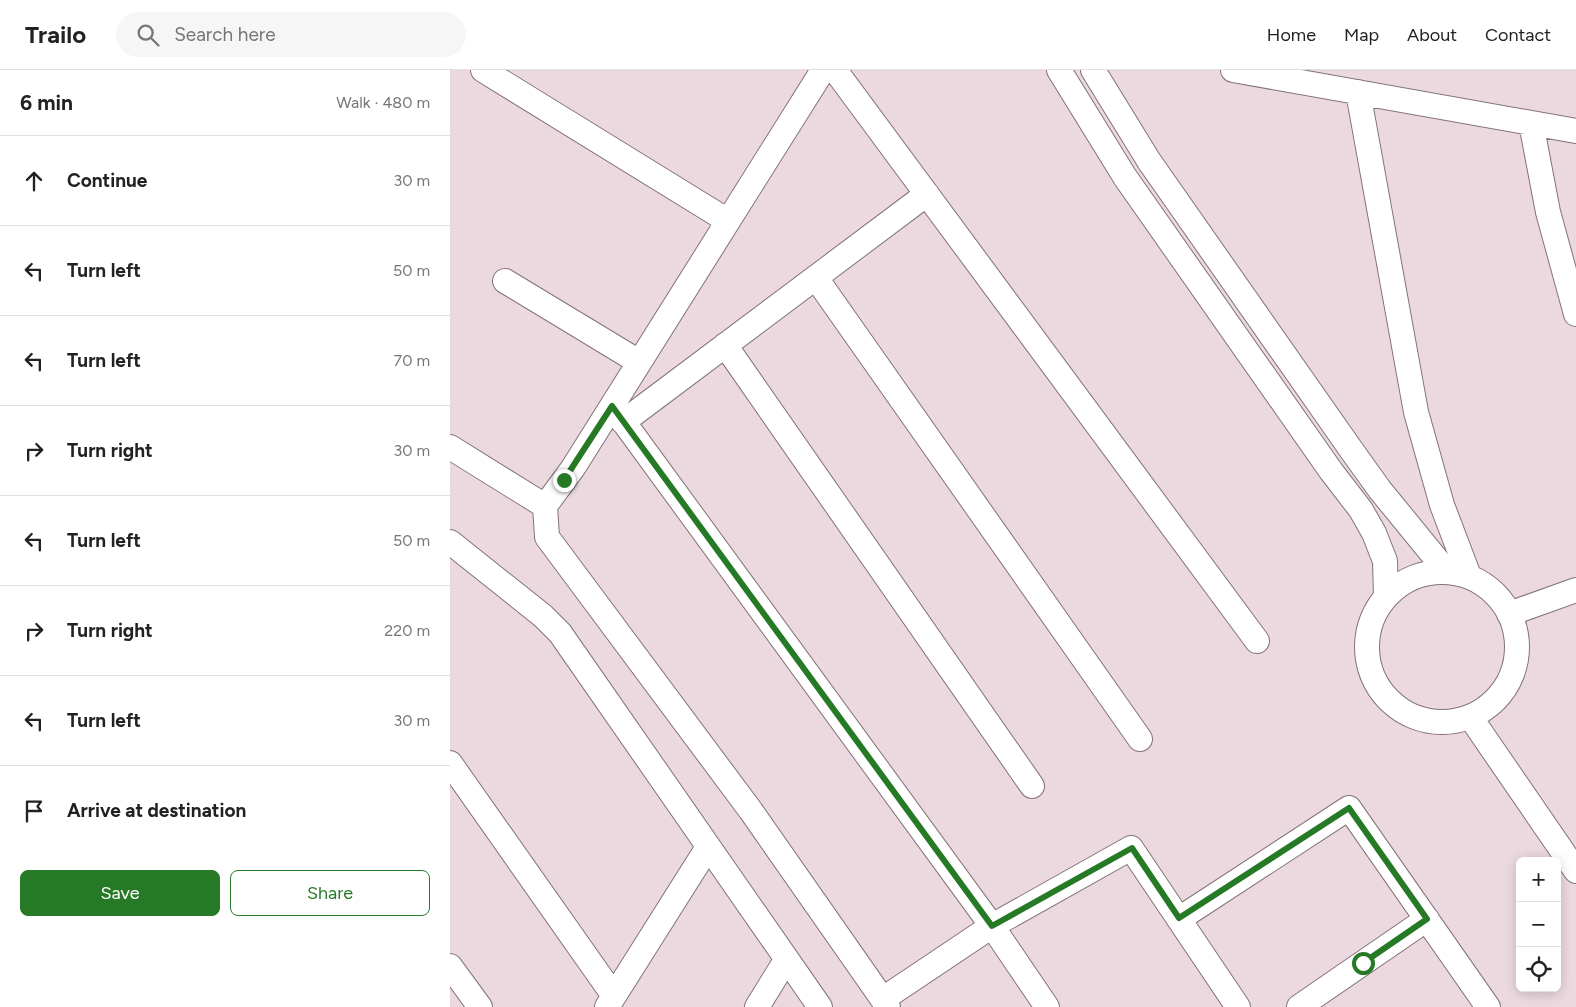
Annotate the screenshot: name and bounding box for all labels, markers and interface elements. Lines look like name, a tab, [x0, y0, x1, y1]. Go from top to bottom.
search box	[116, 12, 466, 57]
text: Trailo	[25, 20, 86, 49]
icon: search	[134, 21, 162, 49]
text: Search here	[174, 23, 276, 46]
text: Home	[1267, 24, 1316, 46]
text: Map	[1344, 24, 1379, 46]
text: About	[1407, 24, 1457, 46]
text: Contact	[1485, 24, 1551, 46]
text: 6 min	[20, 90, 73, 115]
text: Walk · 480 m	[336, 93, 430, 112]
icon: ahead	[20, 167, 48, 195]
text: Continue	[67, 169, 147, 192]
text: 30 m	[393, 171, 430, 190]
icon: left	[20, 257, 48, 285]
text: Turn left	[67, 259, 141, 282]
text: 50 m	[393, 261, 430, 280]
icon: left	[20, 347, 48, 375]
text: Turn left	[67, 349, 141, 372]
text: 70 m	[394, 351, 430, 370]
icon: right	[20, 437, 48, 465]
text: Turn right	[67, 439, 153, 462]
text: 30 m	[393, 441, 430, 460]
route end	[553, 469, 576, 492]
icon: left	[20, 527, 48, 555]
text: Turn left	[67, 529, 141, 552]
text: 50 m	[393, 531, 430, 550]
icon: right	[20, 617, 48, 645]
text: Turn right	[67, 619, 153, 642]
text: 220 m	[384, 621, 430, 640]
icon: left	[20, 707, 48, 735]
text: Turn left	[67, 709, 141, 732]
text: 30 m	[393, 711, 430, 730]
icon: arrive	[20, 797, 48, 825]
text: Arrive at destination	[67, 799, 246, 822]
map controls	[1516, 857, 1561, 992]
button: +	[1516, 857, 1561, 902]
button: Save	[20, 870, 220, 916]
button: Share	[230, 870, 430, 916]
button: −	[1516, 902, 1561, 947]
button: locate	[1516, 947, 1561, 992]
route start	[1352, 952, 1375, 975]

